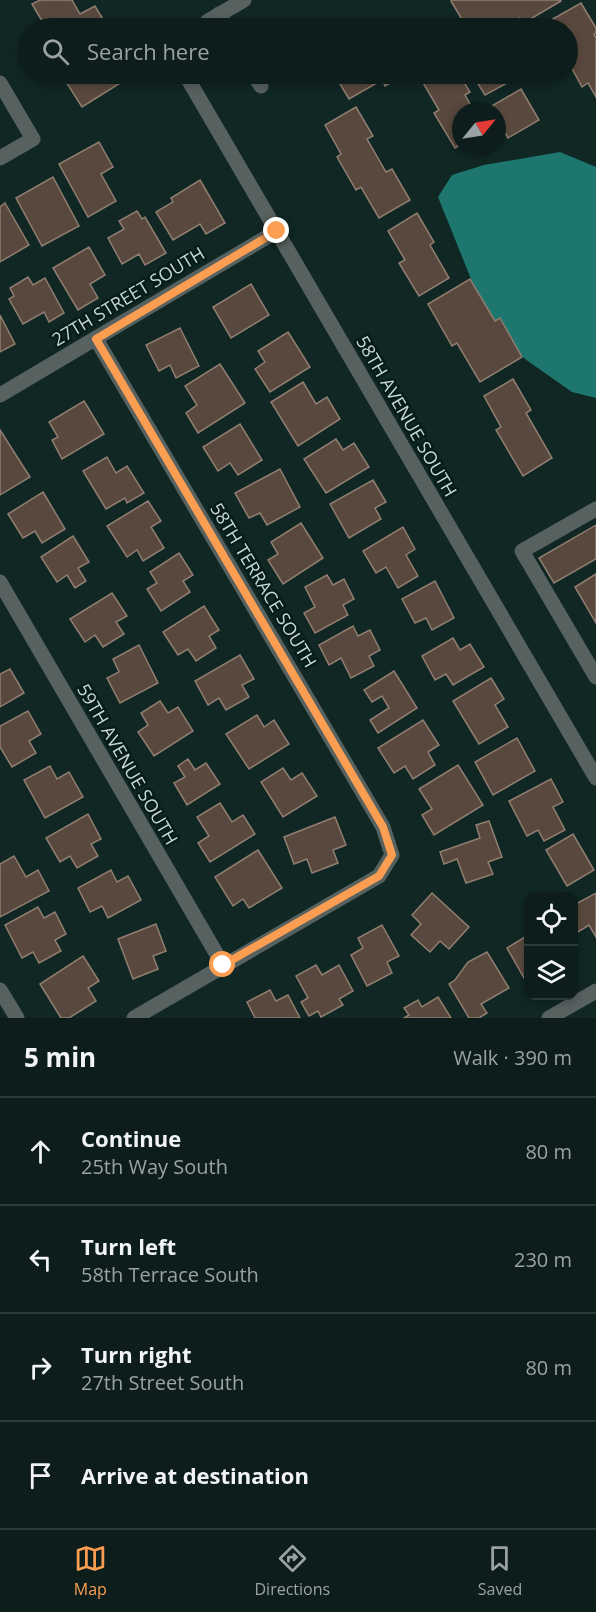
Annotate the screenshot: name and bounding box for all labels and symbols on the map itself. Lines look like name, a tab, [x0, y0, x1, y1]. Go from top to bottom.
north arrow	[452, 102, 506, 156]
route end	[263, 217, 289, 243]
street label: 27TH STREET SOUTH	[47, 241, 209, 351]
street label: 58TH AVENUE SOUTH	[351, 331, 463, 501]
street label: 58TH TERRACE SOUTH	[205, 498, 323, 672]
street label: 59TH AVENUE SOUTH	[72, 679, 184, 849]
route start	[209, 951, 235, 977]

